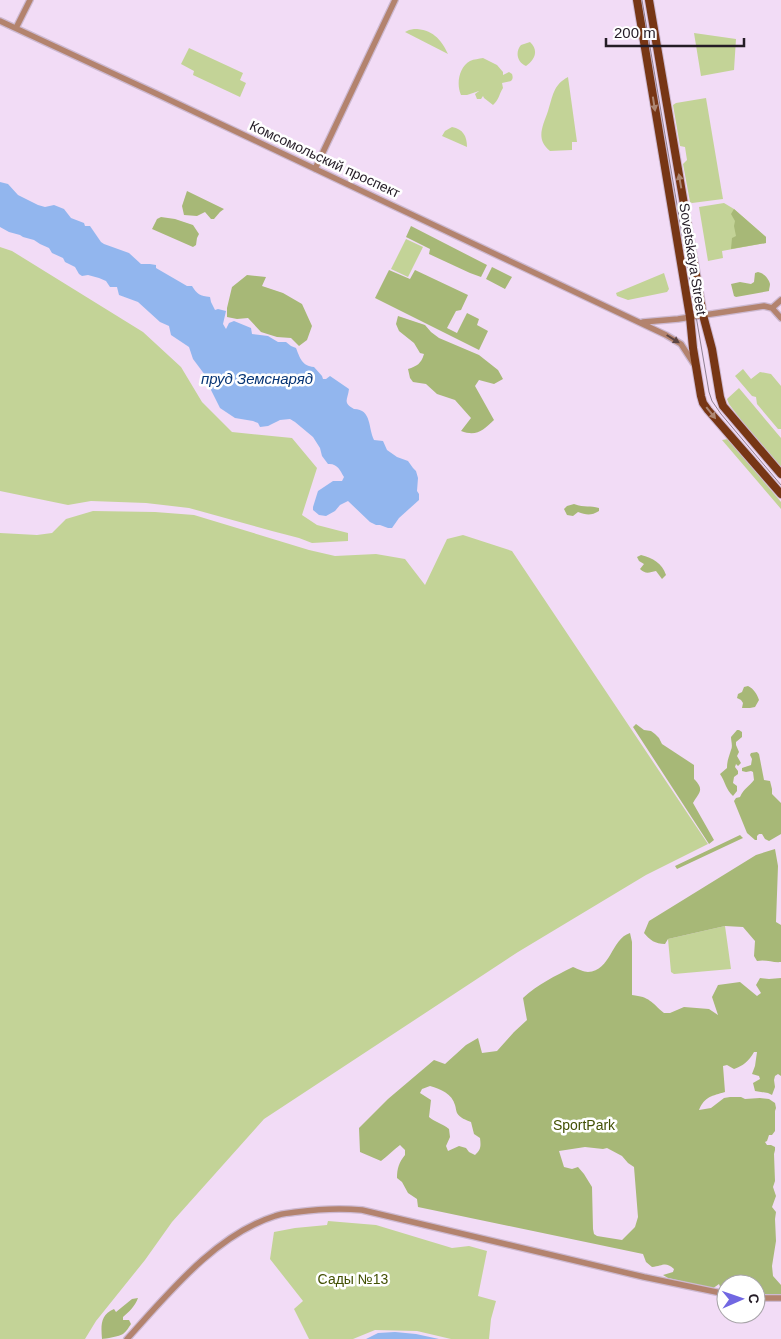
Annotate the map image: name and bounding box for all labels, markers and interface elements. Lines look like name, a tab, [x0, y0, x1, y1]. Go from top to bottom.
scale bar	[606, 15, 744, 47]
text: 200 m	[614, 24, 656, 41]
one-way arrow	[651, 96, 659, 112]
street label: Комсомольский проспект	[247, 117, 403, 201]
one-way arrow	[675, 173, 683, 189]
street label: Sovetskaya Street	[676, 202, 710, 316]
one-way arrow	[666, 335, 679, 344]
water label: пруд Земснаряд	[201, 370, 313, 387]
one-way arrow	[706, 407, 717, 420]
park label: SportPark	[553, 1117, 616, 1133]
park label: Сады №13	[318, 1271, 389, 1287]
north arrow	[716, 1274, 766, 1324]
text: С	[746, 1293, 762, 1304]

